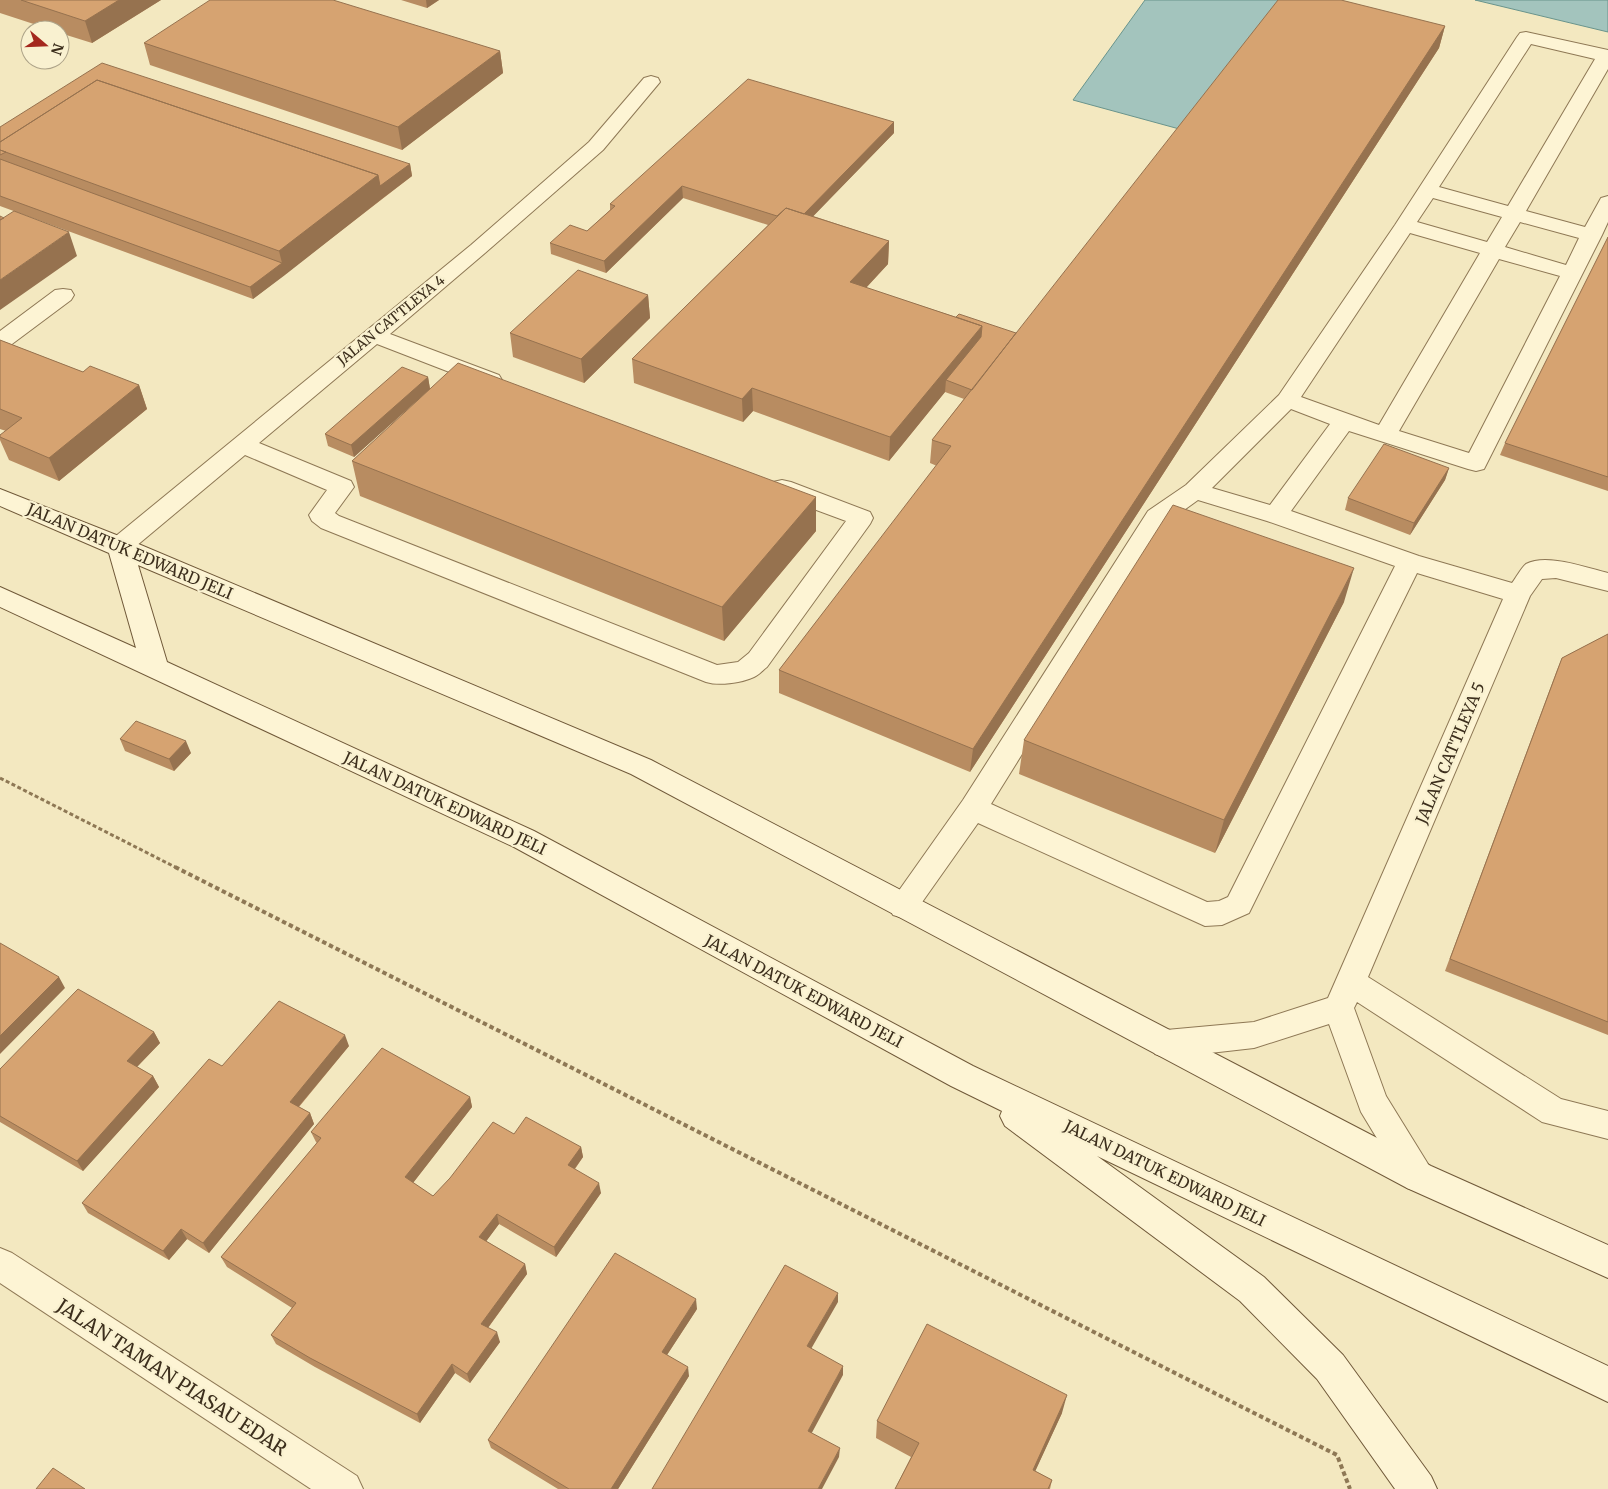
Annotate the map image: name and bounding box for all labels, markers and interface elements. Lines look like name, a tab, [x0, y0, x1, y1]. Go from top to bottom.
north arrow	[20, 20, 70, 70]
text: N	[47, 41, 68, 57]
street label: JALAN CATTLEYA 4	[333, 271, 449, 370]
street label: JALAN DATUK EDWARD JELI	[23, 498, 236, 604]
street label: JALAN CATTLEYA 5	[1411, 679, 1489, 828]
street label: JALAN DATUK EDWARD JELI	[339, 747, 550, 859]
street label: JALAN DATUK EDWARD JELI	[701, 930, 907, 1052]
street label: JALAN DATUK EDWARD JELI	[1060, 1115, 1269, 1231]
street label: JALAN TAMAN PIASAU EDAR	[51, 1293, 292, 1461]

